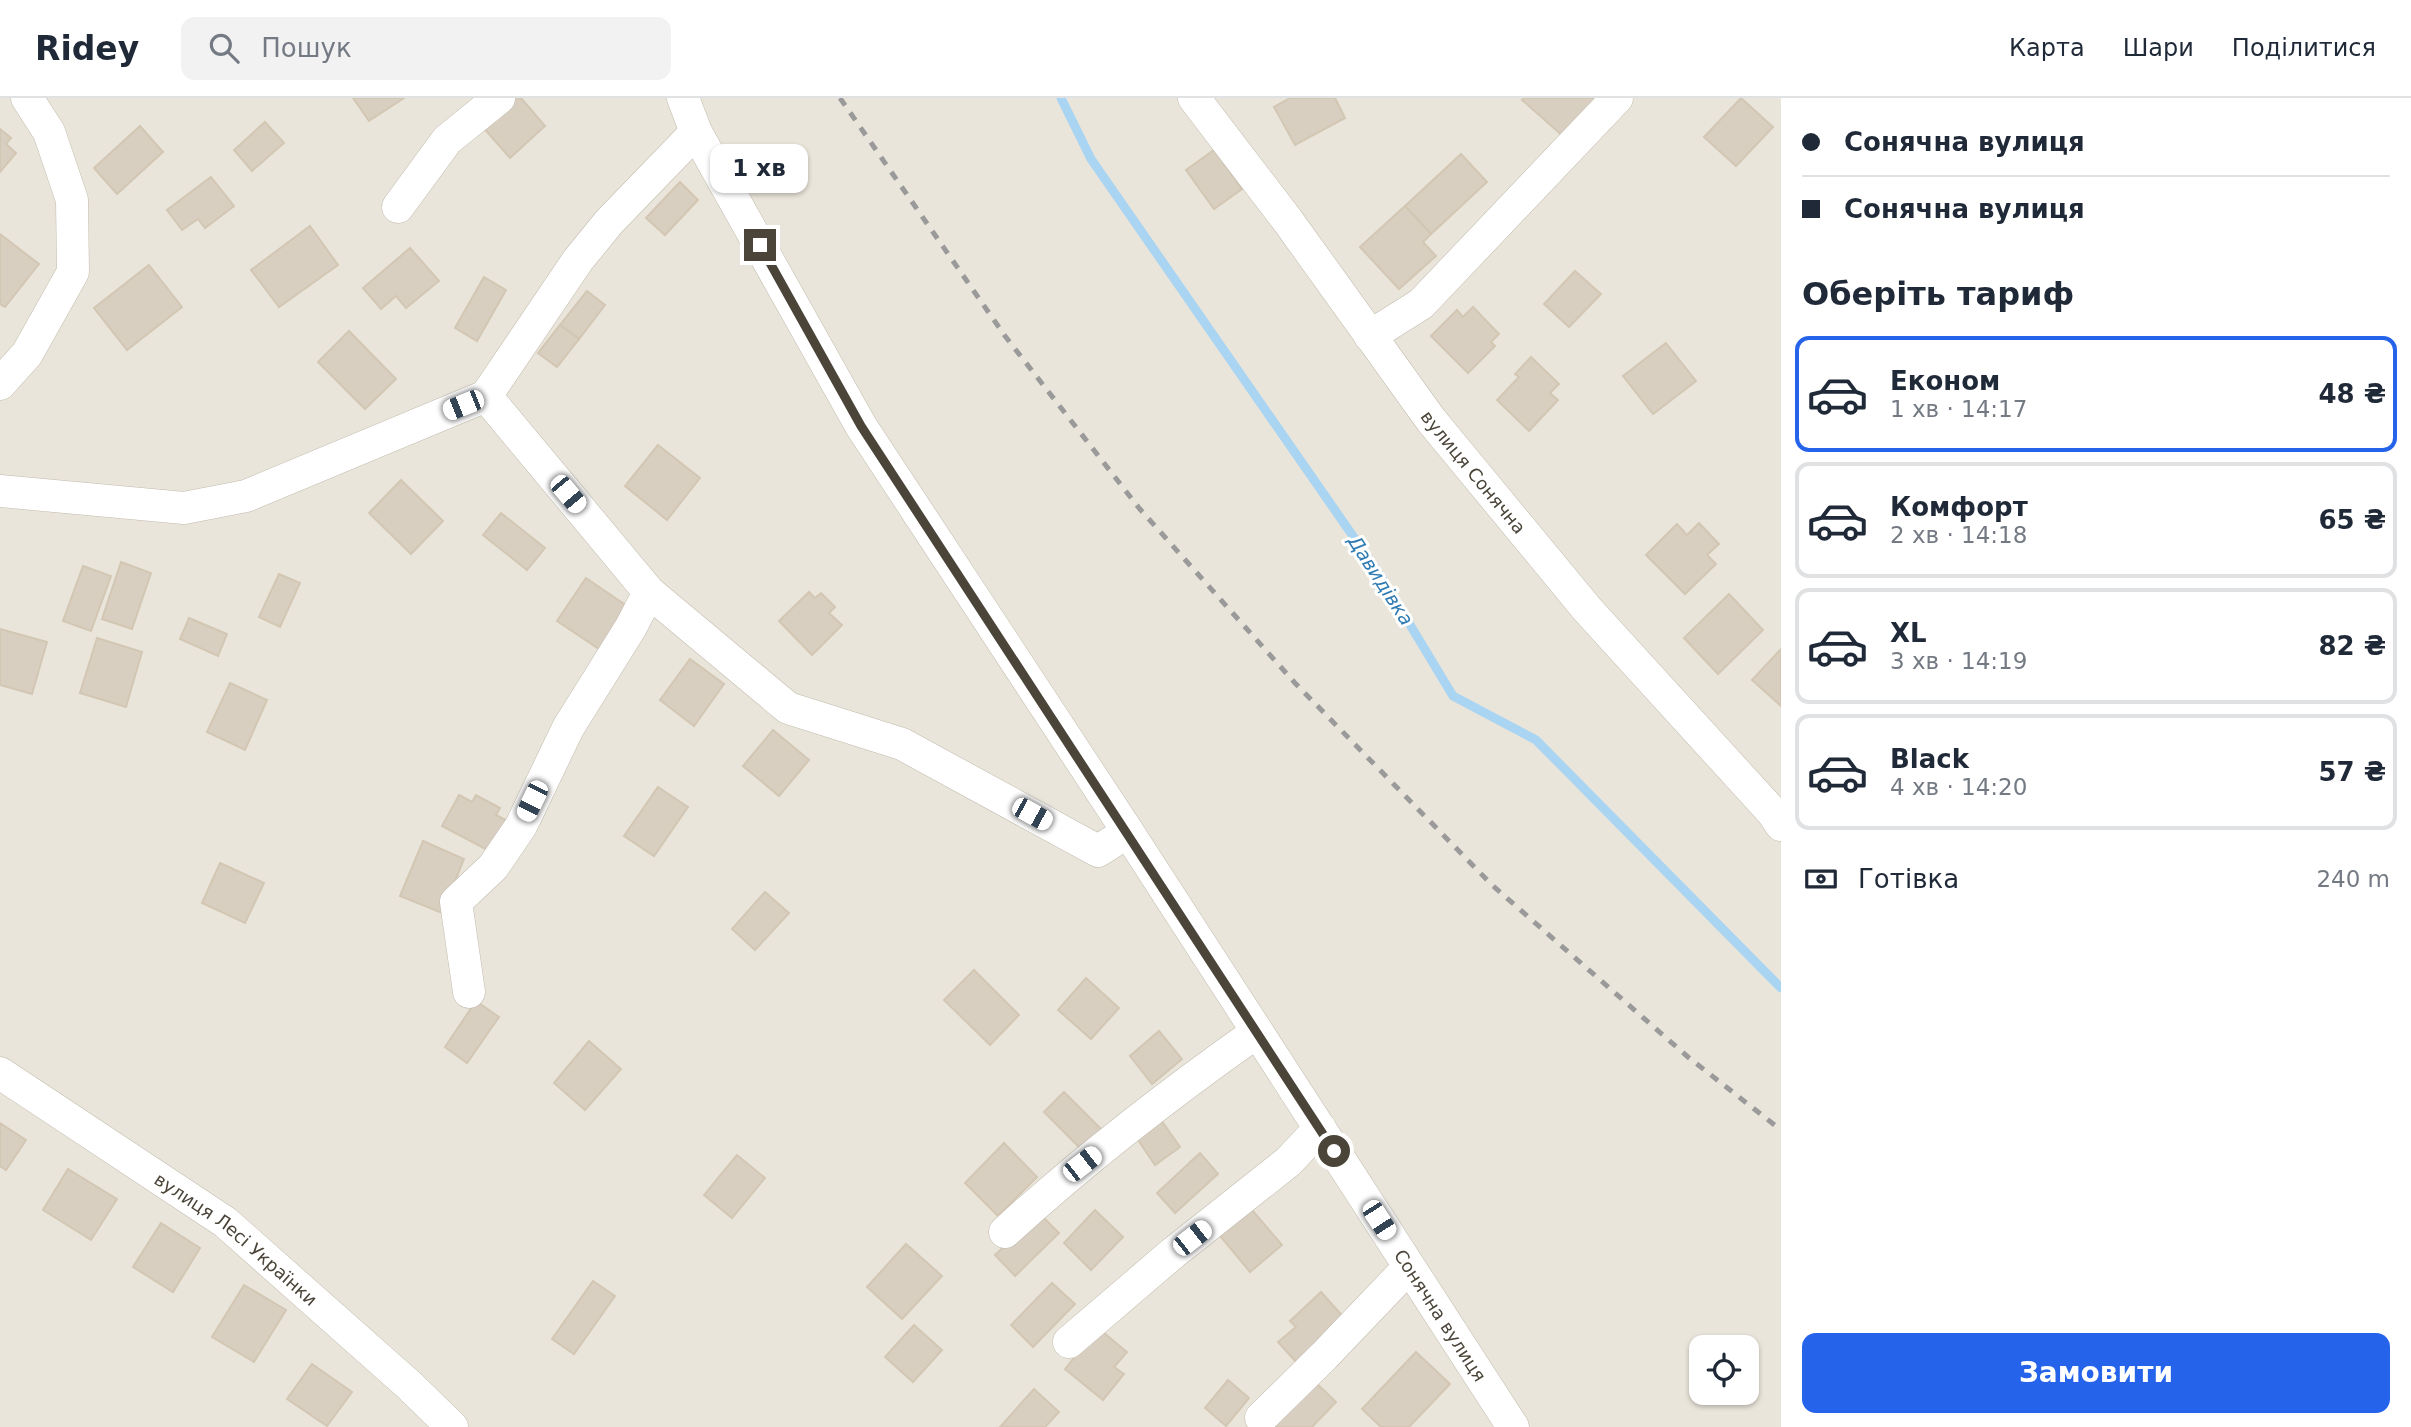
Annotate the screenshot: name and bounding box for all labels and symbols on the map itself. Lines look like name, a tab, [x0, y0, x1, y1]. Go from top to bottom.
callout: 1 хв	[711, 144, 809, 192]
route end	[744, 229, 776, 261]
car	[440, 387, 487, 423]
street label: вулиця Сонячна	[1417, 406, 1531, 537]
car	[547, 471, 590, 517]
water label: Давидівка	[1343, 530, 1418, 629]
car	[514, 778, 551, 824]
car	[1009, 795, 1056, 833]
route start	[1318, 1135, 1350, 1167]
car	[1059, 1143, 1106, 1185]
street label: вулиця Лесі Українки	[151, 1168, 322, 1310]
car	[1359, 1197, 1400, 1243]
car	[1169, 1217, 1216, 1259]
street label: Сонячна вулиця	[1390, 1245, 1491, 1385]

